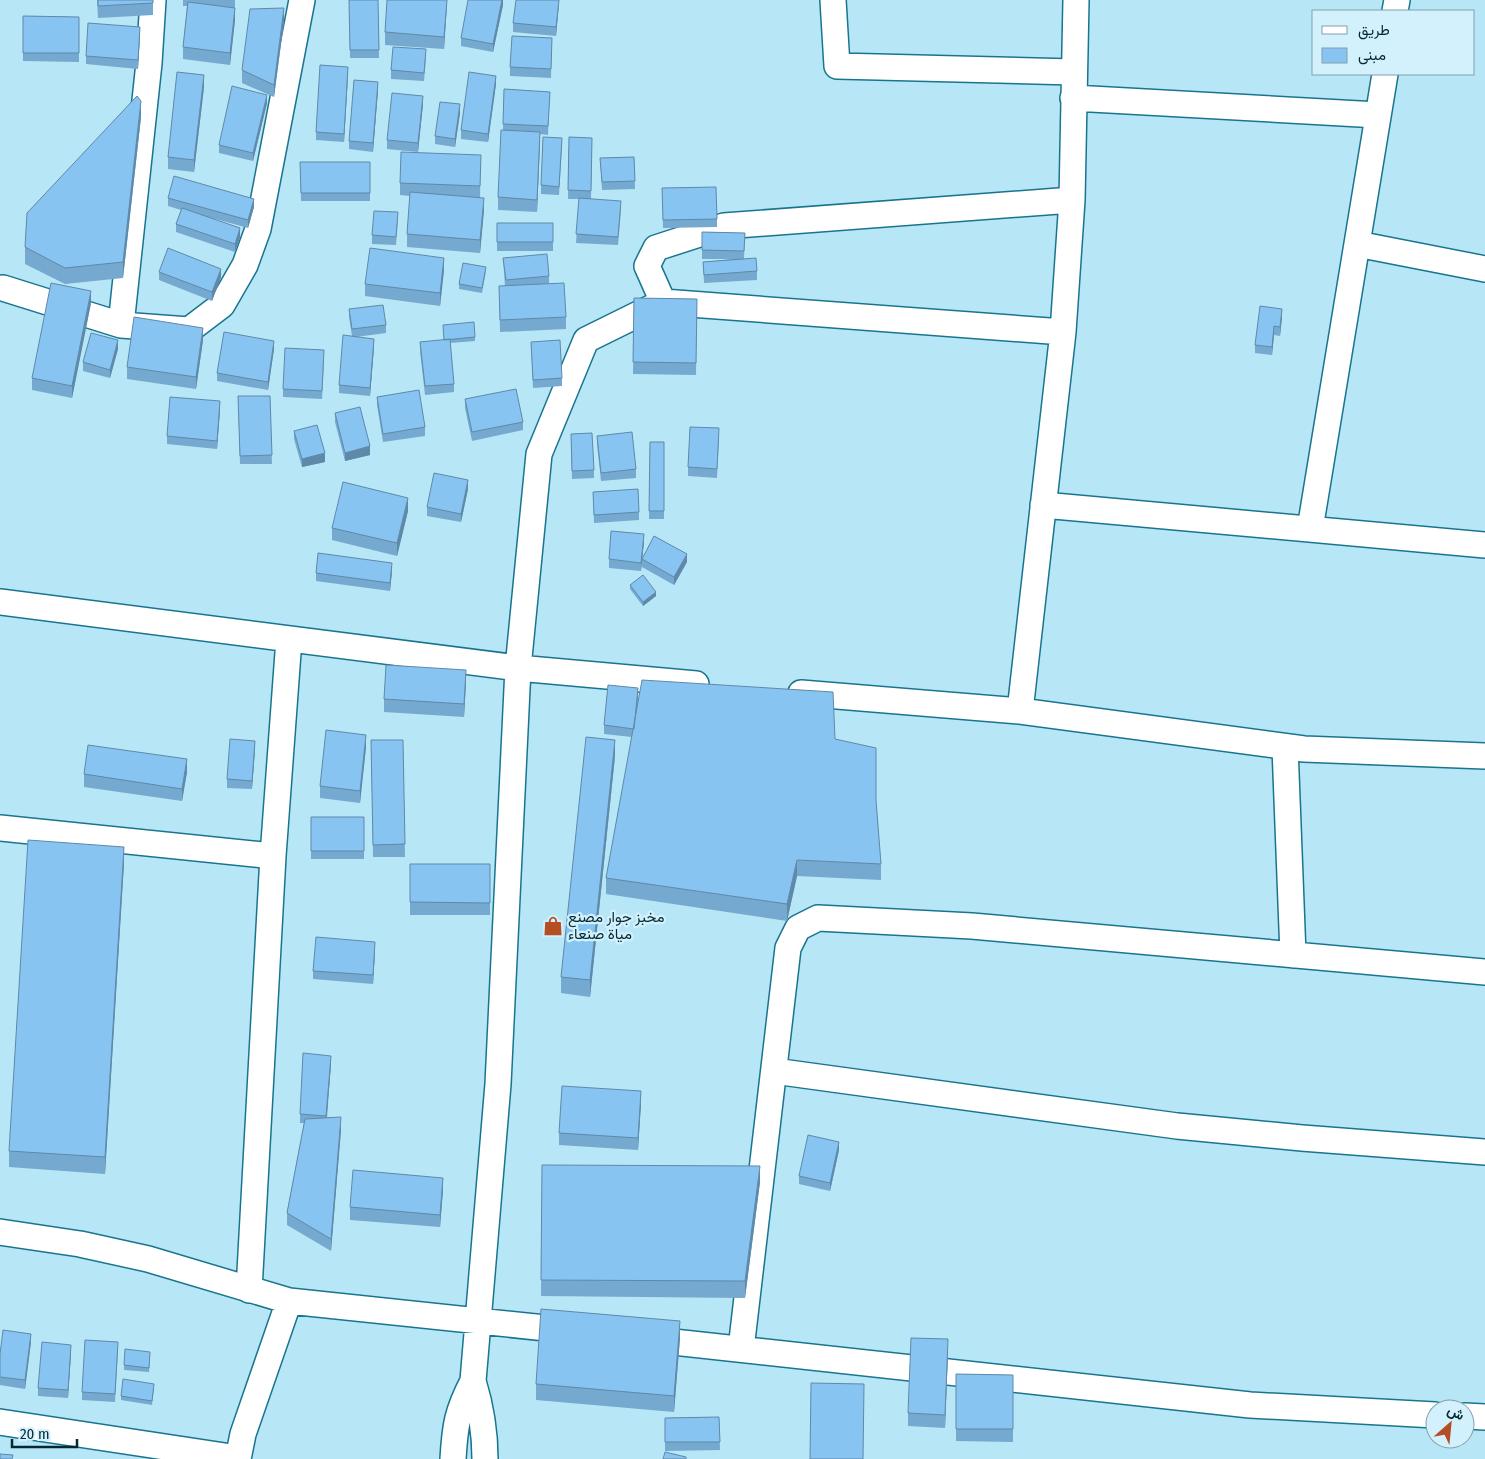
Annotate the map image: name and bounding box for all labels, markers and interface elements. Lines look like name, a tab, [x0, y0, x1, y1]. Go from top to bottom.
legend	[1312, 10, 1475, 75]
text: طريق	[1358, 21, 1390, 40]
text: مبنى	[1358, 46, 1386, 65]
place label: مخبز جوار مصنع مياة صنعاء	[568, 908, 665, 943]
shop icon: مخبز جوار مصنع مياة صنعاء	[542, 915, 564, 937]
north arrow	[1425, 1399, 1475, 1449]
text: ش	[1444, 1401, 1467, 1424]
scale bar	[12, 1416, 78, 1448]
text: 20 m	[20, 1425, 50, 1443]

